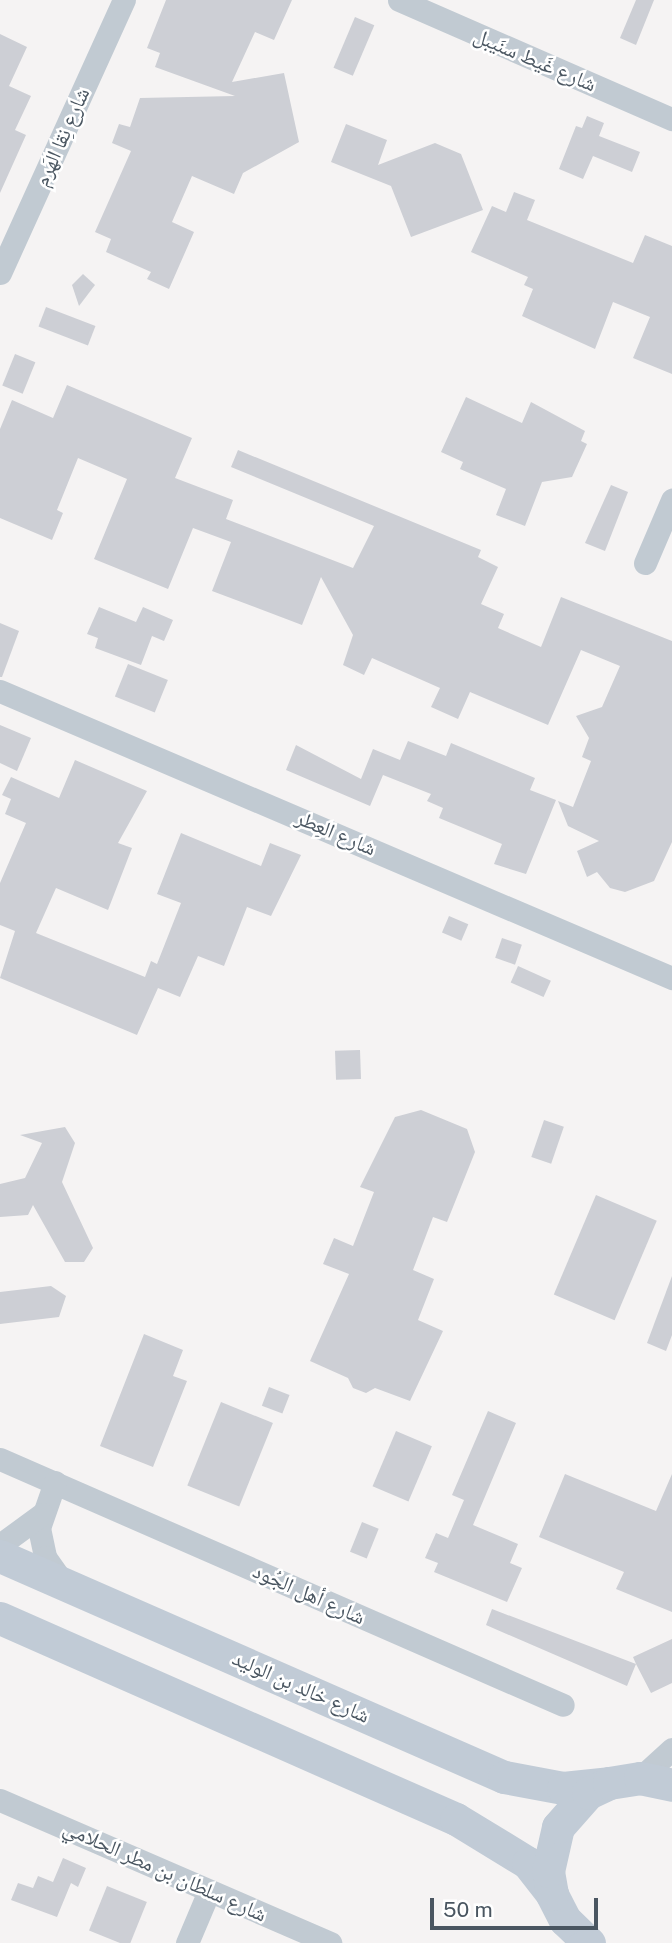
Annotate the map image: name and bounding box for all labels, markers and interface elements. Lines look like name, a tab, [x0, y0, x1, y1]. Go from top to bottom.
street label: شارع غَيط سنَيبل	[470, 23, 600, 97]
street label: شارع نِقا الهَرم	[29, 84, 95, 190]
street label: شارع العِطر	[292, 805, 380, 861]
street label: شارع أهل الجُود	[249, 1558, 369, 1630]
street label: شارع خالِد بن الوليد	[228, 1645, 374, 1729]
street label: شارع سلطان بن مطر الحلامي	[60, 1815, 270, 1927]
scale bar	[434, 1884, 602, 1928]
text: 50 m	[443, 1897, 493, 1922]

